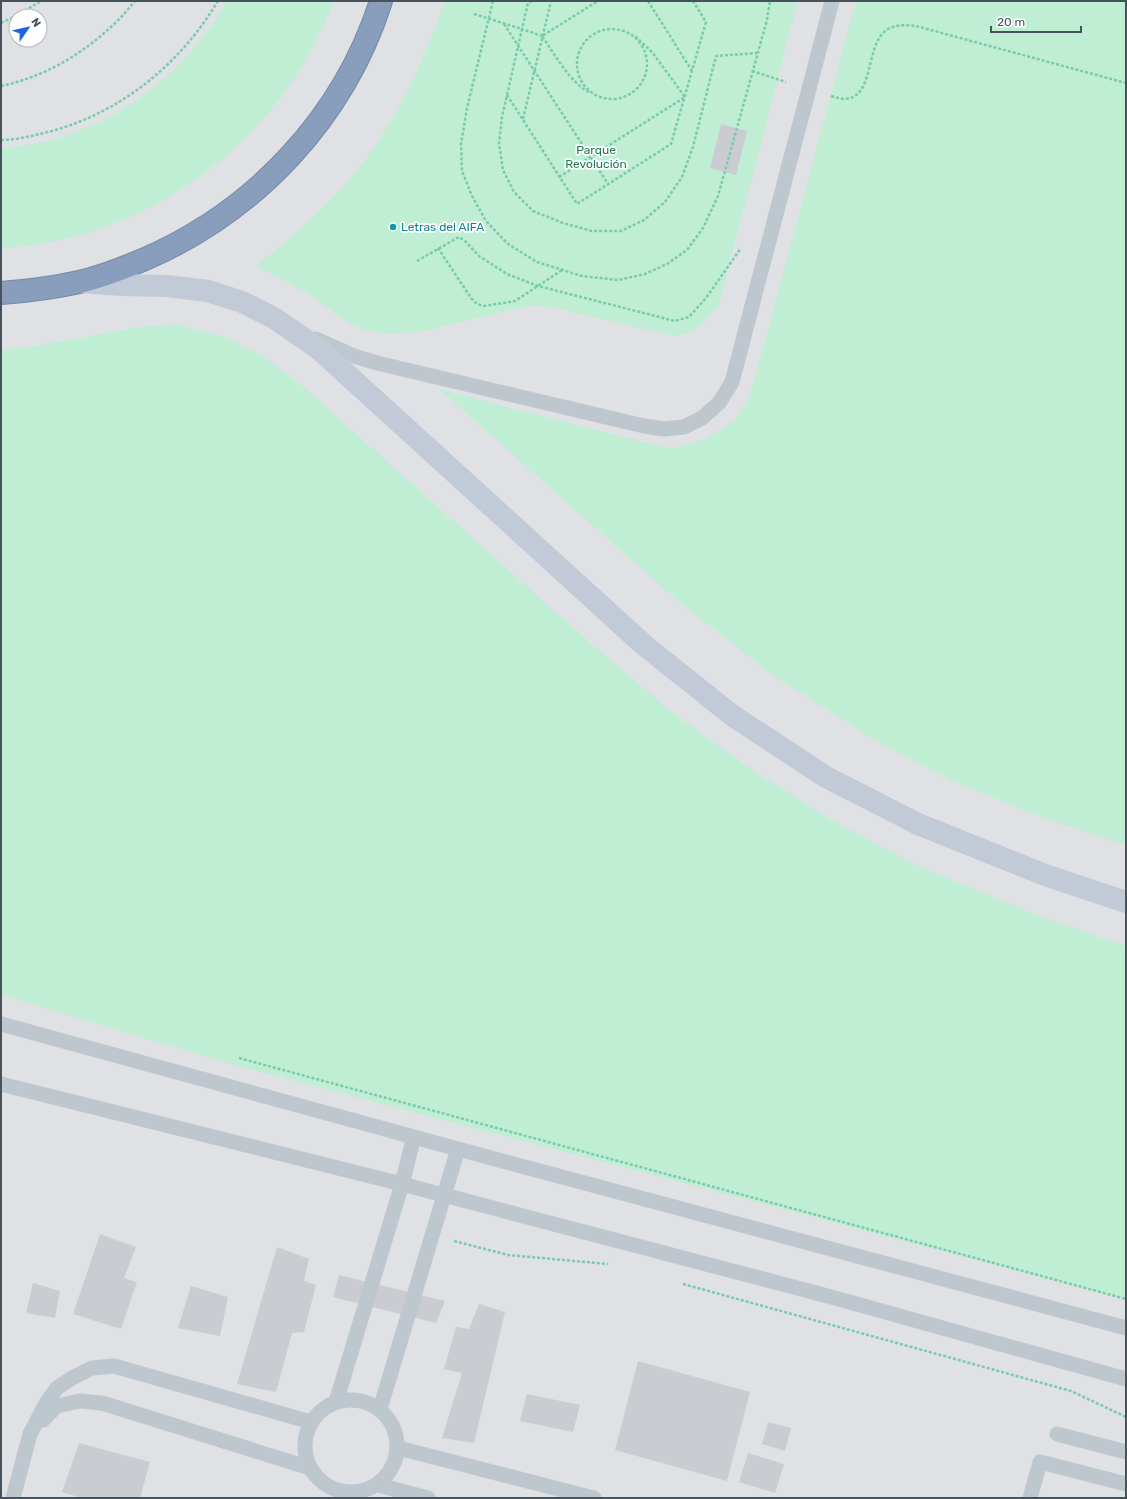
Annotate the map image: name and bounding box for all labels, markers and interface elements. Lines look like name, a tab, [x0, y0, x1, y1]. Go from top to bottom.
north arrow	[8, 8, 48, 48]
scale bar	[991, 8, 1081, 34]
text: 20 m	[997, 15, 1025, 29]
text: N	[28, 16, 44, 30]
park label: Parque Revolución	[565, 143, 627, 171]
place label: Letras del AIFA	[401, 220, 484, 234]
marker: Letras del AIFA	[388, 222, 398, 232]

